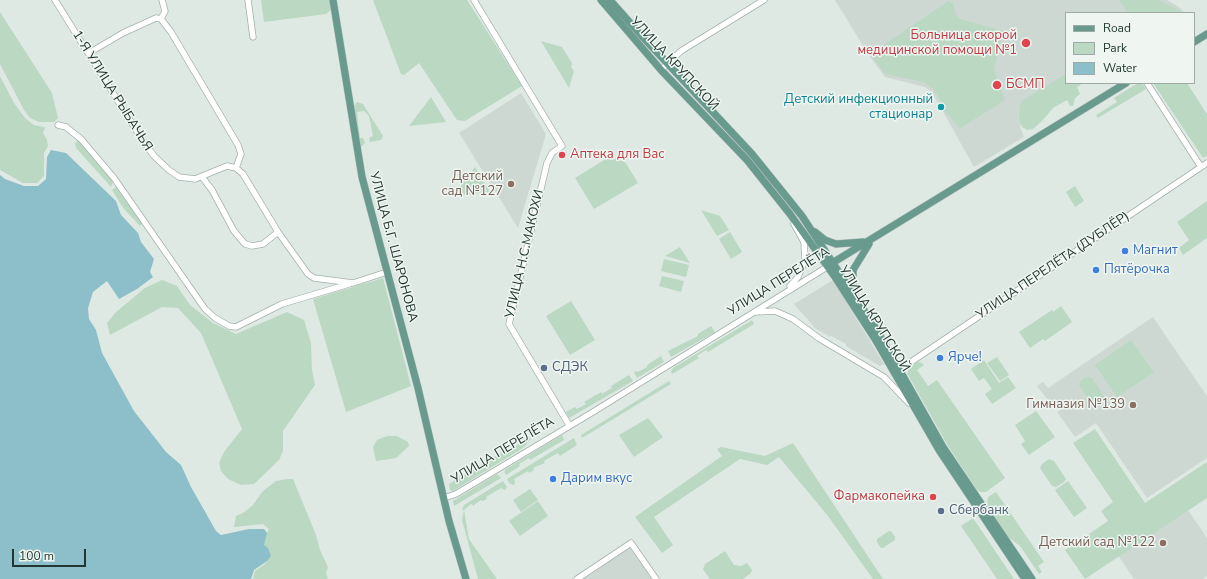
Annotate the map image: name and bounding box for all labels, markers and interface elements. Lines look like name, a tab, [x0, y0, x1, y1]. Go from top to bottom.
legend	[1065, 12, 1195, 84]
street label: УЛИЦА КРУПСКОЙ	[627, 14, 721, 114]
text: Road	[1103, 20, 1131, 36]
street label: 1-Я УЛИЦА РЫБАЧЬЯ	[69, 28, 155, 154]
place label: Больница скорой медицинской помощи №1	[857, 28, 1017, 59]
marker: Больница скорой медицинской помощи №1	[1020, 37, 1032, 49]
text: Park	[1103, 40, 1127, 56]
text: Water	[1103, 60, 1137, 76]
place label: БСМП	[1006, 77, 1044, 93]
marker: БСМП	[991, 79, 1003, 91]
place label: Детский инфекционный стационар	[784, 92, 933, 123]
marker: Детский инфекционный стационар	[936, 102, 946, 112]
place label: Аптека для Вас	[570, 147, 664, 163]
marker: Аптека для Вас	[557, 150, 567, 160]
place label: Детский сад №127	[441, 169, 503, 200]
street label: УЛИЦА Б.Г. ШАРОНОВА	[365, 170, 421, 324]
marker: Детский сад №127	[506, 179, 516, 189]
street label: УЛИЦА Н.С.МАКОХИ	[503, 188, 547, 320]
street label: УЛИЦА ПЕРЕЛЁТА (ДУБЛЁР)	[974, 209, 1132, 323]
place label: Магнит	[1133, 243, 1178, 259]
street label: УЛИЦА ПЕРЕЛЁТА	[725, 244, 833, 320]
marker: Магнит	[1120, 246, 1130, 256]
place label: Пятёрочка	[1104, 262, 1170, 278]
street label: УЛИЦА КРУПСКОЙ	[835, 263, 913, 375]
marker: Пятёрочка	[1091, 265, 1101, 275]
place label: Ярче!	[948, 350, 982, 366]
marker: Ярче!	[935, 353, 945, 363]
place label: СДЭК	[552, 360, 588, 376]
marker: СДЭК	[539, 363, 549, 373]
place label: Гимназия №139	[1026, 397, 1125, 413]
marker: Гимназия №139	[1128, 400, 1138, 410]
street label: УЛИЦА ПЕРЕЛЁТА	[449, 414, 557, 488]
place label: Дарим вкус	[561, 471, 632, 487]
marker: Дарим вкус	[548, 474, 558, 484]
place label: Фармакопейка	[833, 489, 925, 505]
marker: Фармакопейка	[928, 492, 938, 502]
place label: Сбербанк	[949, 503, 1009, 519]
marker: Сбербанк	[936, 506, 946, 516]
place label: Детский сад №122	[1039, 535, 1155, 551]
marker: Детский сад №122	[1158, 538, 1168, 548]
scale bar	[14, 541, 88, 567]
text: 100 m	[19, 548, 54, 564]

